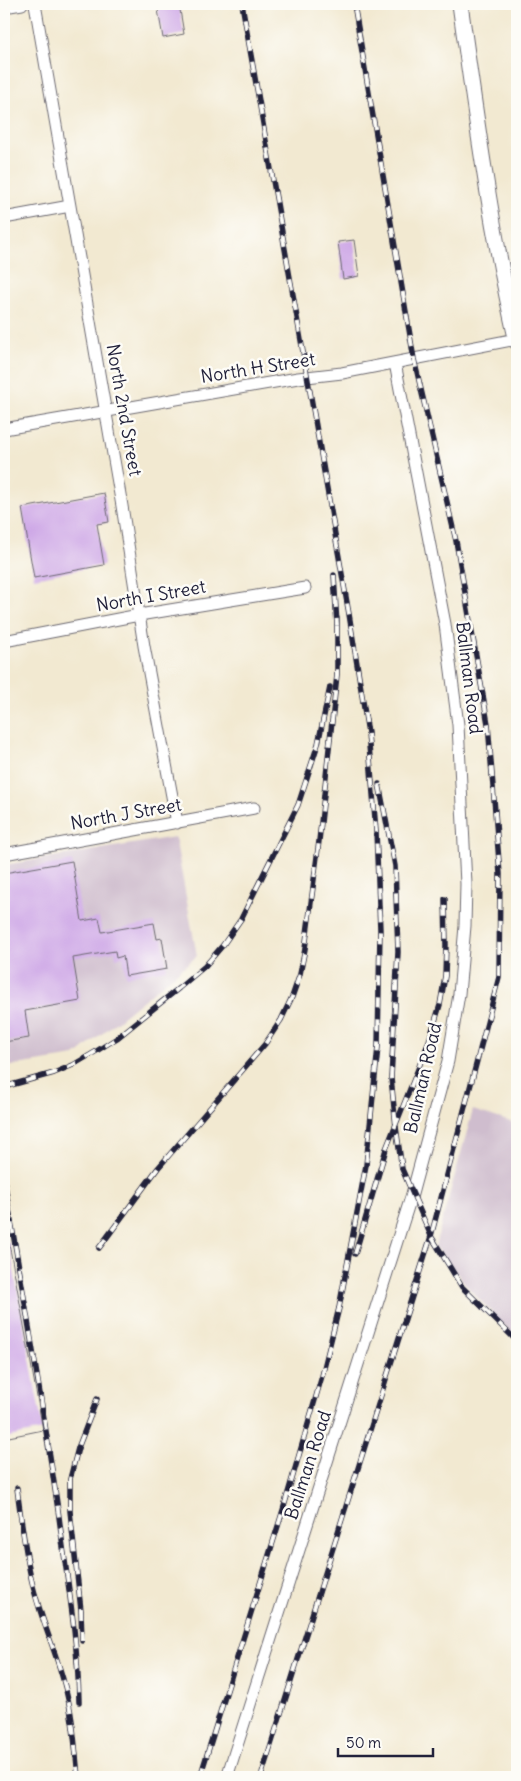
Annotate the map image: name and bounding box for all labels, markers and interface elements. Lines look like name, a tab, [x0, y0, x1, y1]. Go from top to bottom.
street label: North 2nd Street	[102, 342, 147, 478]
street label: North H Street	[199, 347, 317, 388]
street label: North I Street	[94, 575, 207, 616]
street label: Ballman Road	[451, 620, 488, 736]
street label: North J Street	[69, 792, 183, 835]
street label: Ballman Road	[399, 1020, 447, 1136]
street label: Ballman Road	[279, 1407, 336, 1522]
scale bar	[338, 1726, 434, 1758]
text: 50 m	[346, 1733, 381, 1752]

